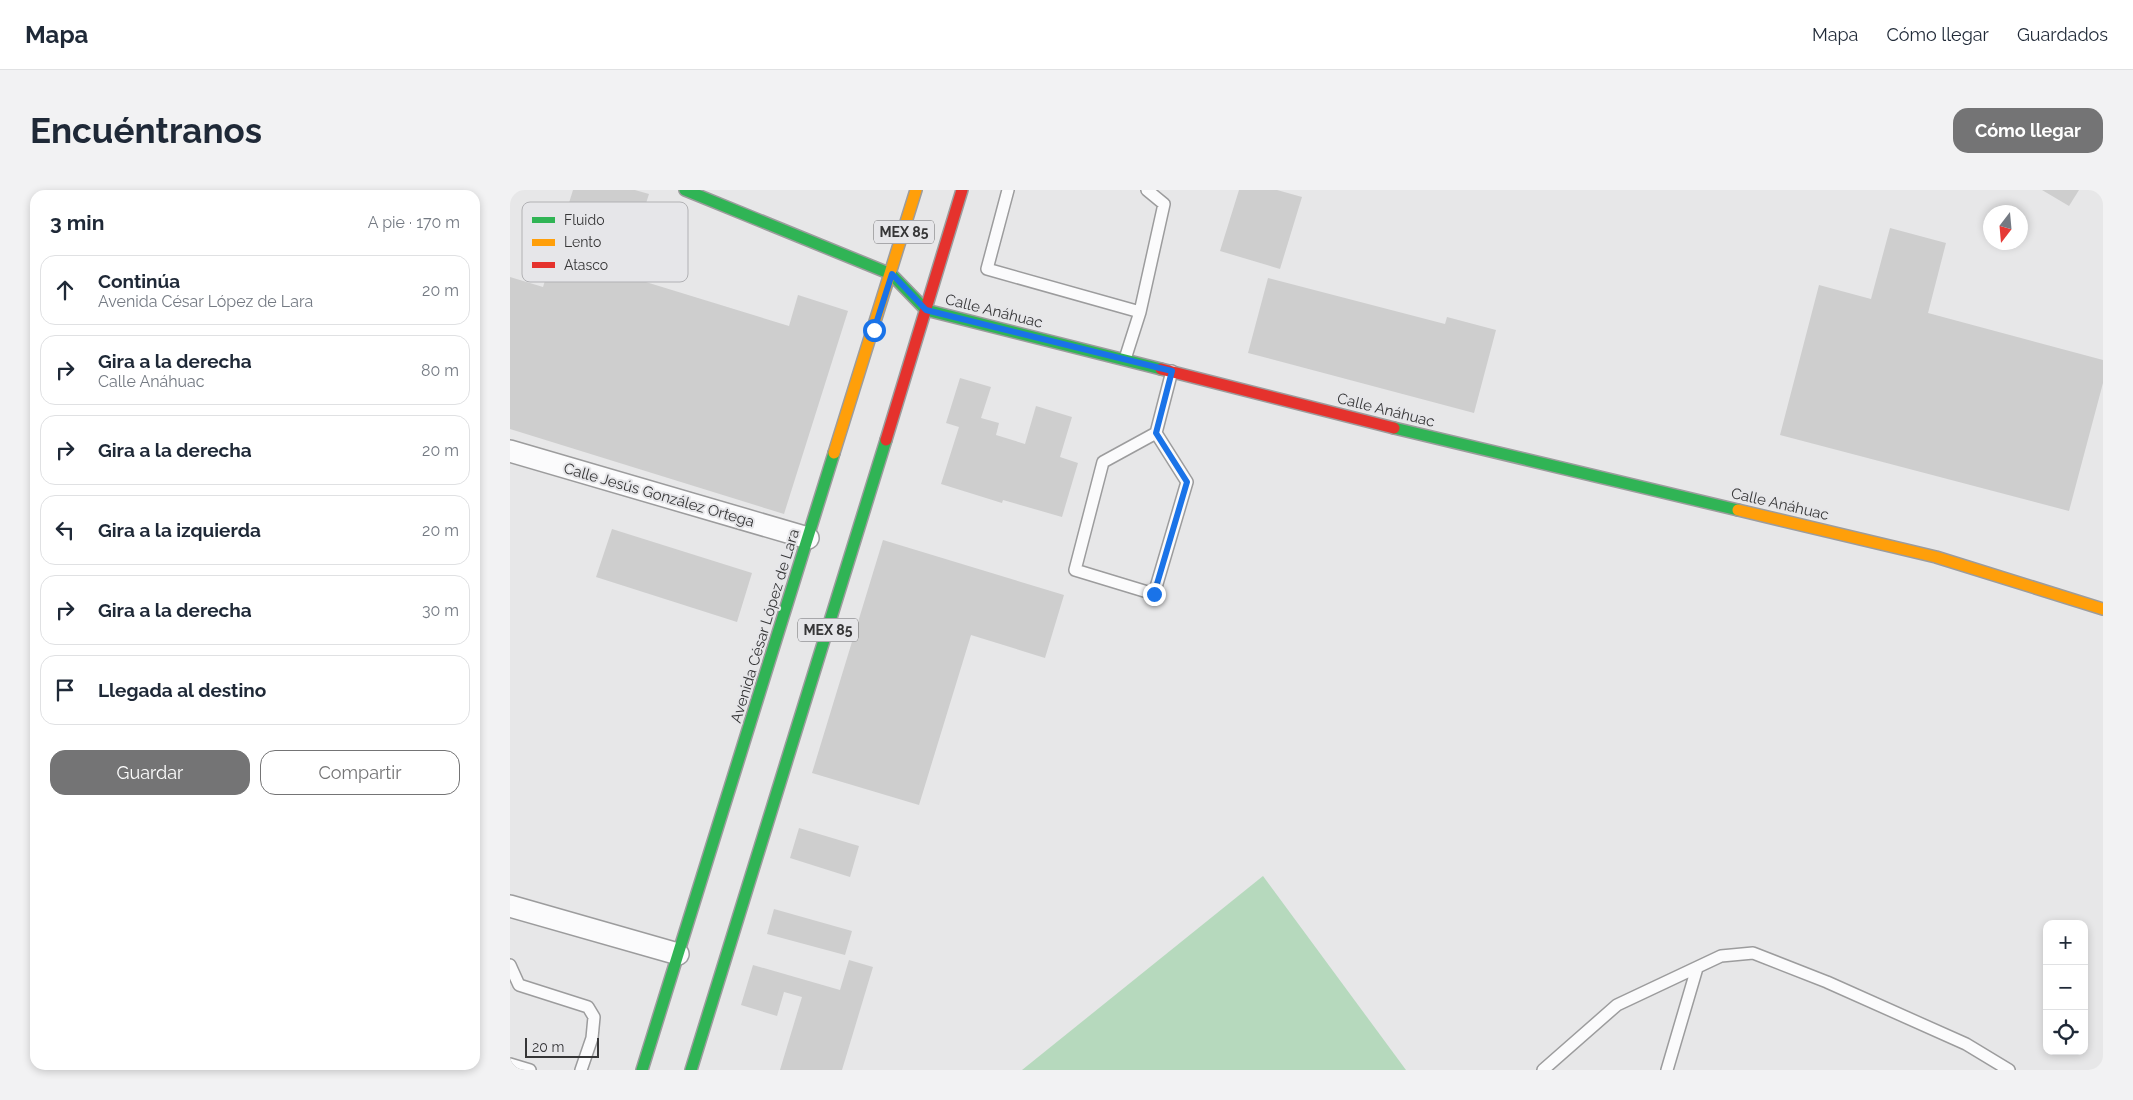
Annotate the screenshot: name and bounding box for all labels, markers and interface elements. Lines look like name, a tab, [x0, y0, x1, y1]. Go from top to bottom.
text: Mapa	[25, 20, 88, 49]
text: Mapa	[1812, 24, 1858, 45]
text: Cómo llegar	[1886, 24, 1989, 45]
text: Guardados	[2017, 24, 2108, 45]
button: Cómo llegar	[1953, 108, 2103, 153]
text: Encuéntranos	[30, 110, 262, 151]
legend	[522, 202, 688, 282]
north arrow	[1983, 205, 2028, 250]
text: 3 min	[50, 210, 104, 235]
text: Fluido	[564, 212, 604, 228]
text: A pie · 170 m	[368, 213, 460, 232]
road number: MEX 85	[874, 221, 934, 244]
text: Lento	[564, 234, 601, 250]
text: Atasco	[564, 257, 608, 273]
text: Continúa	[98, 270, 180, 292]
icon: ahead	[51, 276, 79, 304]
text: 20 m	[422, 281, 459, 300]
street label: Calle Anáhuac	[943, 290, 1045, 332]
text: Avenida César López de Lara	[98, 292, 313, 311]
route start	[863, 319, 886, 342]
text: Gira a la derecha	[98, 350, 252, 372]
icon: right	[51, 356, 79, 384]
text: 80 m	[421, 361, 459, 380]
text: Calle Anáhuac	[98, 372, 205, 391]
street label: Calle Anáhuac	[1335, 389, 1437, 431]
icon: right	[51, 436, 79, 464]
text: Gira a la derecha	[98, 439, 252, 461]
text: 20 m	[422, 441, 459, 460]
street label: Calle Jesús González Ortega	[562, 459, 756, 531]
street label: Calle Anáhuac	[1729, 484, 1831, 524]
icon: left	[51, 516, 79, 544]
text: Gira a la izquierda	[98, 519, 261, 541]
text: 20 m	[422, 521, 459, 540]
street label: Avenida César López de Lara	[727, 527, 803, 725]
route end	[1143, 583, 1166, 606]
icon: right	[51, 596, 79, 624]
text: Gira a la derecha	[98, 599, 252, 621]
text: 30 m	[422, 601, 459, 620]
road number: MEX 85	[798, 618, 858, 642]
icon: arrive	[51, 676, 79, 704]
text: Llegada al destino	[98, 679, 266, 701]
button: Guardar	[50, 750, 250, 795]
button: Compartir	[260, 750, 460, 795]
map controls	[2043, 920, 2088, 1055]
button: +	[2043, 920, 2088, 965]
button: −	[2043, 965, 2088, 1010]
button: locate	[2043, 1010, 2088, 1055]
scale bar	[525, 1035, 599, 1058]
text: 20 m	[532, 1039, 564, 1055]

